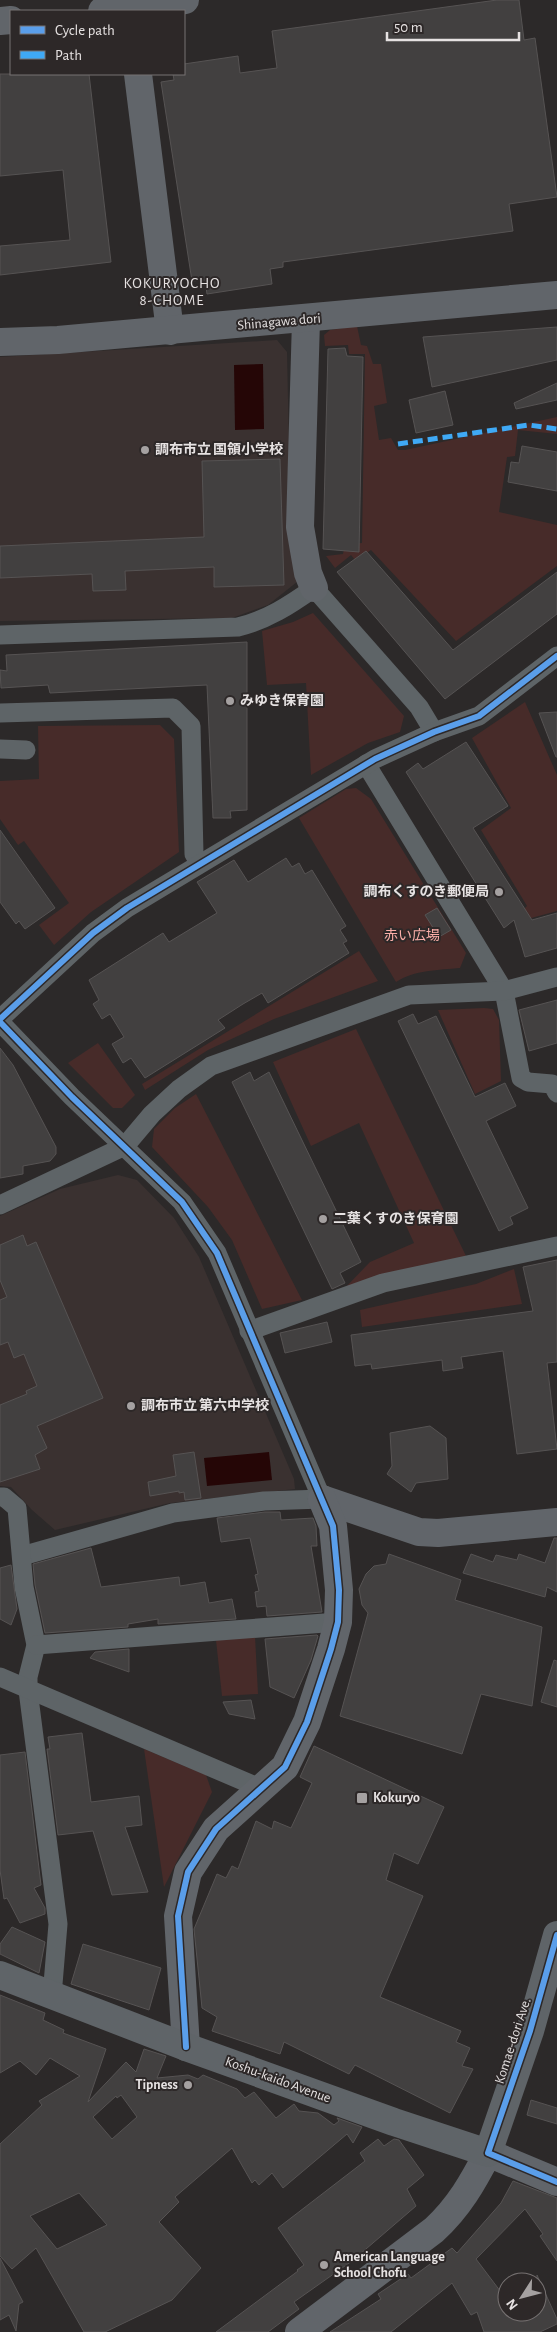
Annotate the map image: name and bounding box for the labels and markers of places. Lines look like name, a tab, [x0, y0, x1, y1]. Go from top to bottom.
place label: 調布市立 国領小学校	[155, 442, 283, 457]
marker: 調布市立 国領小学校	[139, 444, 151, 456]
place label: みゆき保育園	[240, 693, 324, 708]
marker: みゆき保育園	[224, 695, 236, 707]
place label: 調布くすのき郵便局	[363, 884, 489, 899]
marker: 調布くすのき郵便局	[493, 886, 505, 898]
place label: 二葉くすのき保育園	[333, 1211, 459, 1226]
marker: 二葉くすのき保育園	[317, 1213, 329, 1225]
place label: 調布市立 第六中学校	[141, 1397, 269, 1413]
marker: 調布市立 第六中学校	[125, 1400, 137, 1412]
marker: Kokuryo	[355, 1791, 369, 1805]
place label: Kokuryo	[373, 1791, 420, 1805]
place label: Tipness	[135, 2078, 178, 2092]
marker: Tipness	[182, 2079, 194, 2091]
place label: American Language School Chofu	[334, 2250, 445, 2280]
marker: American Language School Chofu	[318, 2259, 330, 2271]

